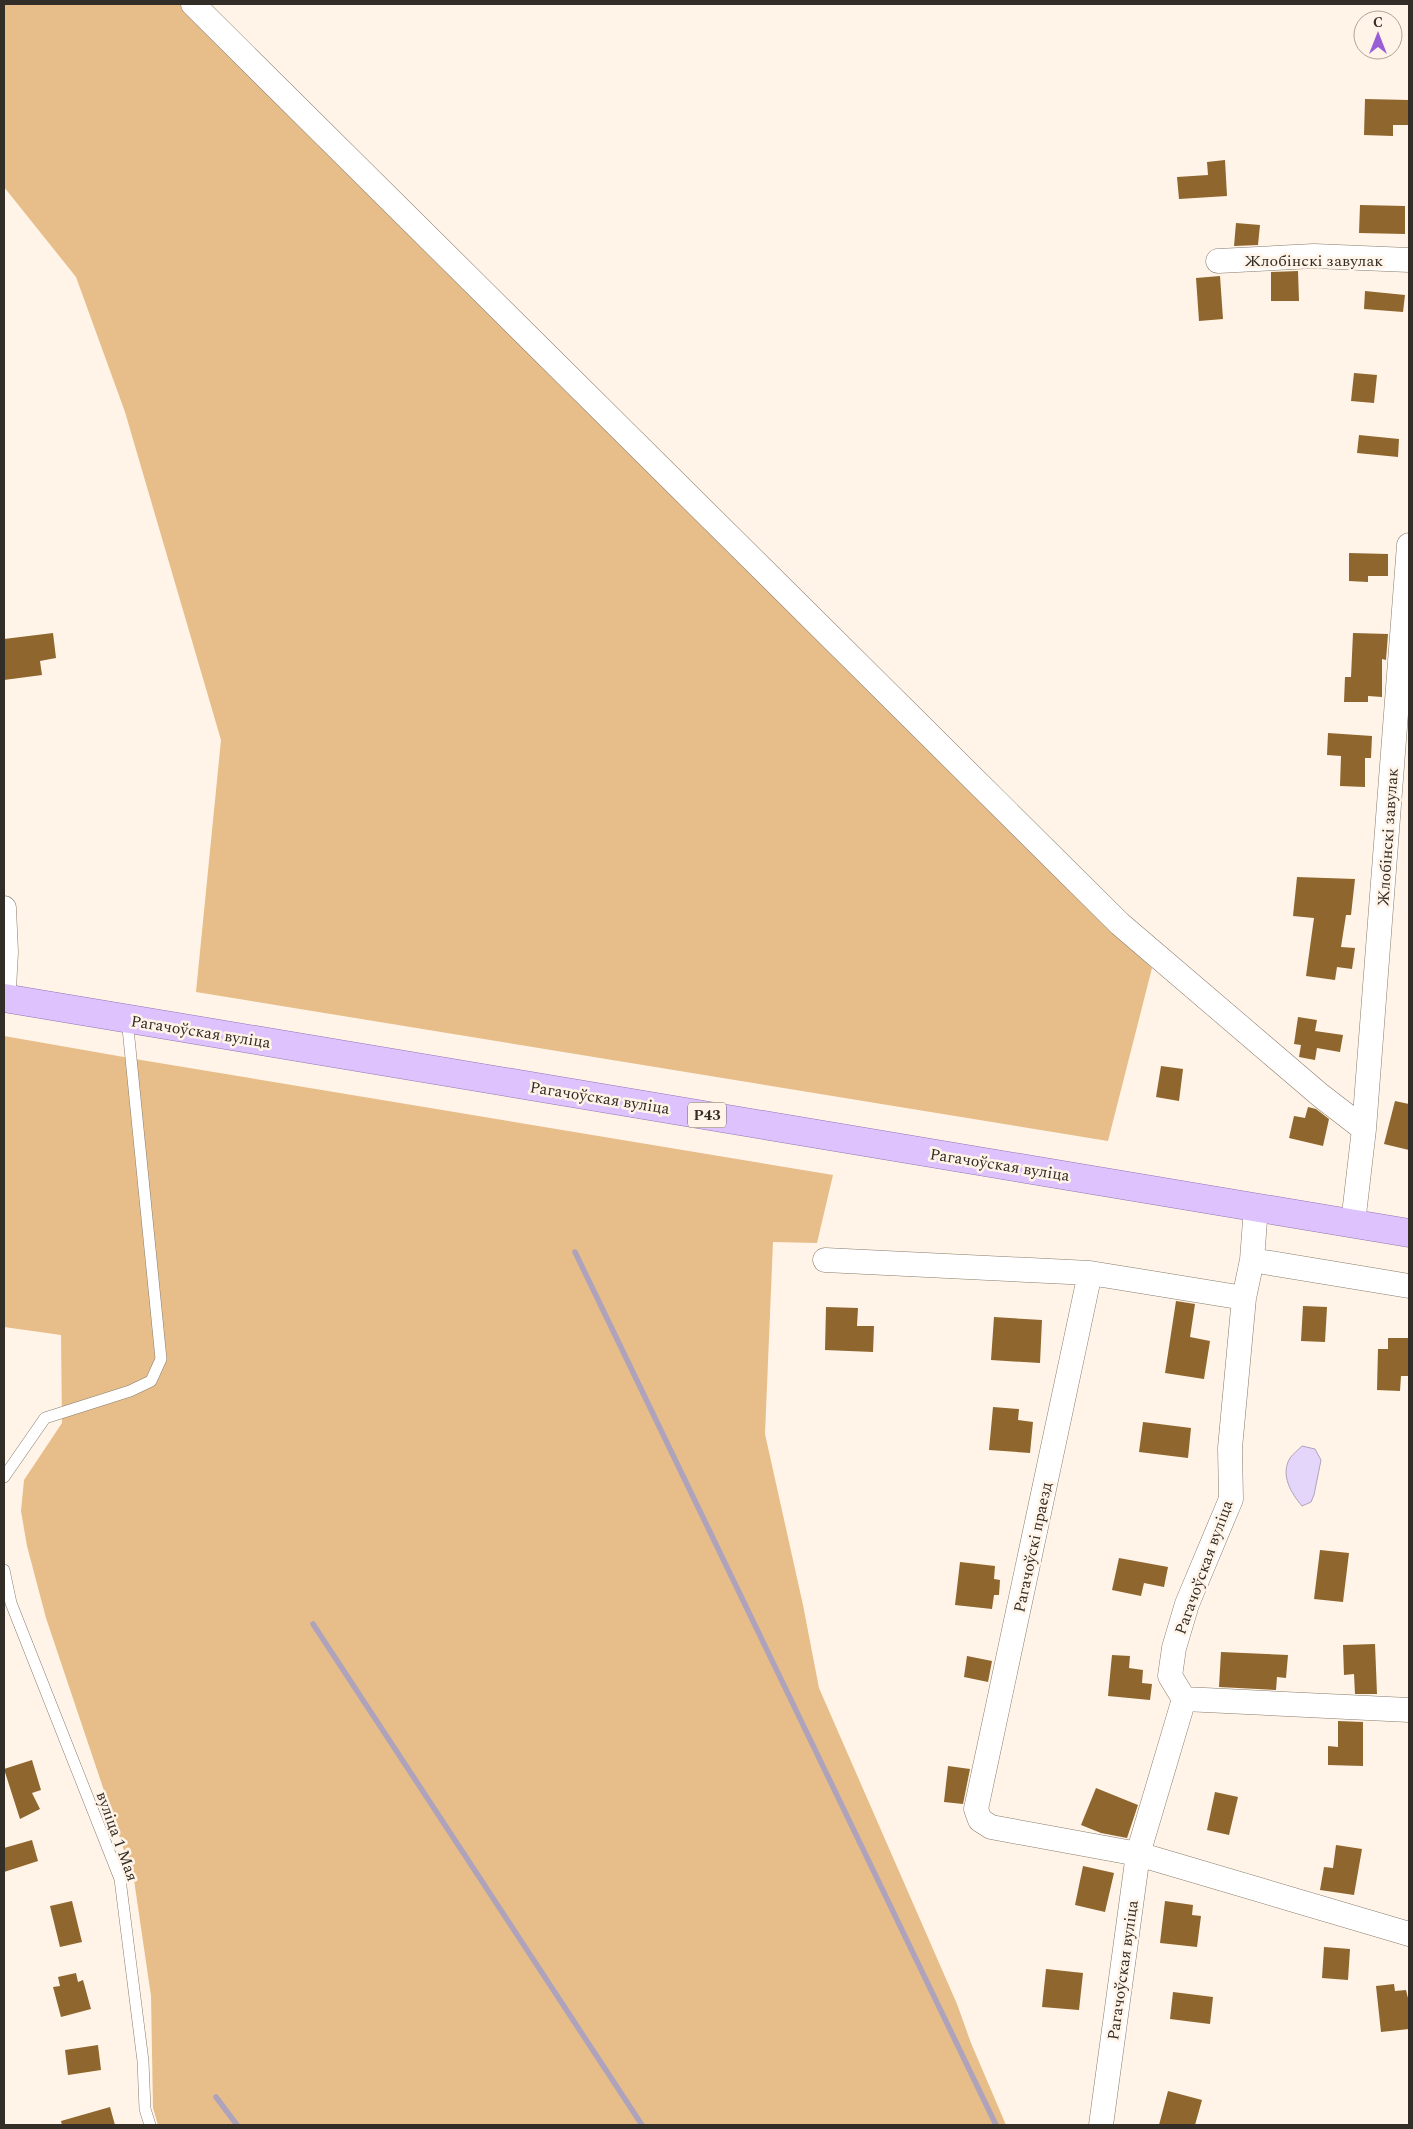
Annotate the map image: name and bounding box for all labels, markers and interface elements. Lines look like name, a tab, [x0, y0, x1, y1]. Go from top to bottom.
north arrow	[1353, 10, 1403, 60]
text: С	[1373, 12, 1383, 33]
street label: Жлобінскі завулак	[1245, 249, 1383, 273]
street label: Жлобінскі завулак	[1371, 767, 1405, 907]
street label: Рагачоўская вуліца	[129, 1009, 273, 1055]
street label: Рагачоўская вуліца	[528, 1075, 672, 1121]
road number: Р43	[688, 1102, 726, 1128]
street label: Рагачоўская вуліца	[928, 1142, 1072, 1188]
street label: Рагачоўскі праезд	[1007, 1480, 1059, 1615]
street label: Рагачоўская вуліца	[1169, 1497, 1239, 1638]
street label: вуліца 1 Мая	[90, 1788, 144, 1885]
street label: Рагачоўская вуліца	[1101, 1898, 1145, 2042]

